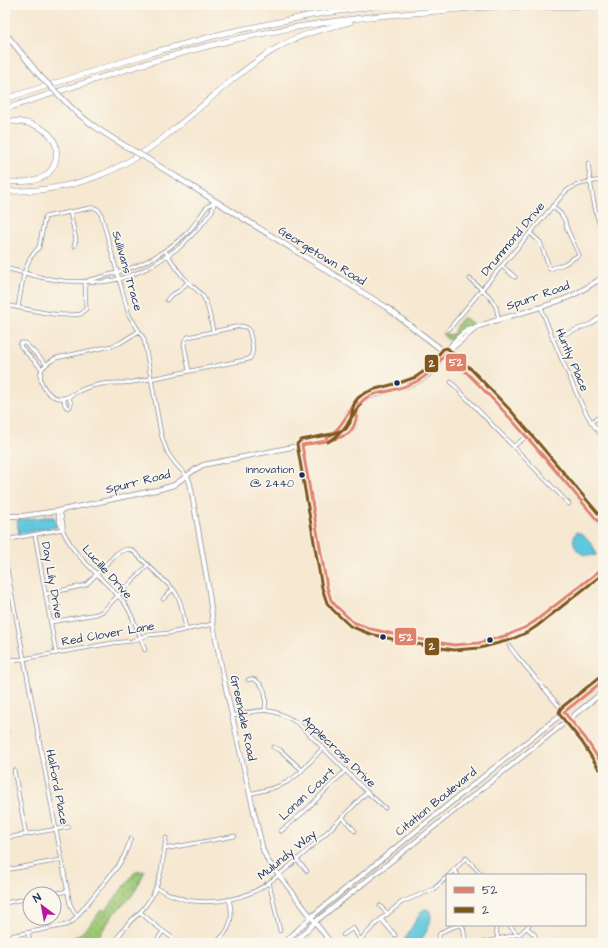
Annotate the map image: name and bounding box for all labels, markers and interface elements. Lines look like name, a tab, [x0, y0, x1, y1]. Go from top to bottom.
street label: Drummond Drive	[477, 198, 549, 280]
street label: Georgetown Road	[274, 222, 369, 291]
street label: Sullivans Trace	[107, 229, 147, 314]
street label: Spurr Road	[504, 277, 572, 315]
street label: Huntly Place	[550, 326, 593, 395]
line badge: 52	[445, 353, 467, 372]
line badge: 2	[424, 354, 439, 373]
text: 52	[449, 355, 464, 370]
text: 2	[428, 356, 436, 371]
unlabelled marker	[392, 378, 402, 388]
place label: Innovation @ 2440	[246, 462, 295, 491]
street label: Spurr Road	[104, 466, 172, 498]
marker: Innovation @ 2440	[297, 470, 307, 480]
street label: Day Lily Drive	[36, 540, 67, 620]
street label: Lucille Drive	[78, 541, 136, 603]
street label: Red Clover Lane	[60, 617, 156, 651]
line badge: 52	[394, 627, 417, 646]
text: 52	[399, 630, 414, 645]
unlabelled marker	[378, 632, 388, 642]
unlabelled marker	[485, 635, 495, 645]
line badge: 2	[424, 637, 440, 656]
text: 2	[428, 639, 436, 654]
street label: Greendale Road	[226, 674, 260, 762]
street label: Applecross Drive	[298, 712, 380, 792]
street label: Halford Place	[41, 748, 73, 827]
street label: Lonan Court	[275, 764, 339, 824]
street label: Citation Boulevard	[392, 764, 480, 840]
street label: Mulundy Way	[254, 826, 321, 885]
legend	[446, 874, 586, 926]
text: 52	[482, 882, 497, 899]
north arrow	[22, 886, 62, 926]
text: N	[30, 890, 44, 906]
text: 2	[482, 902, 489, 919]

